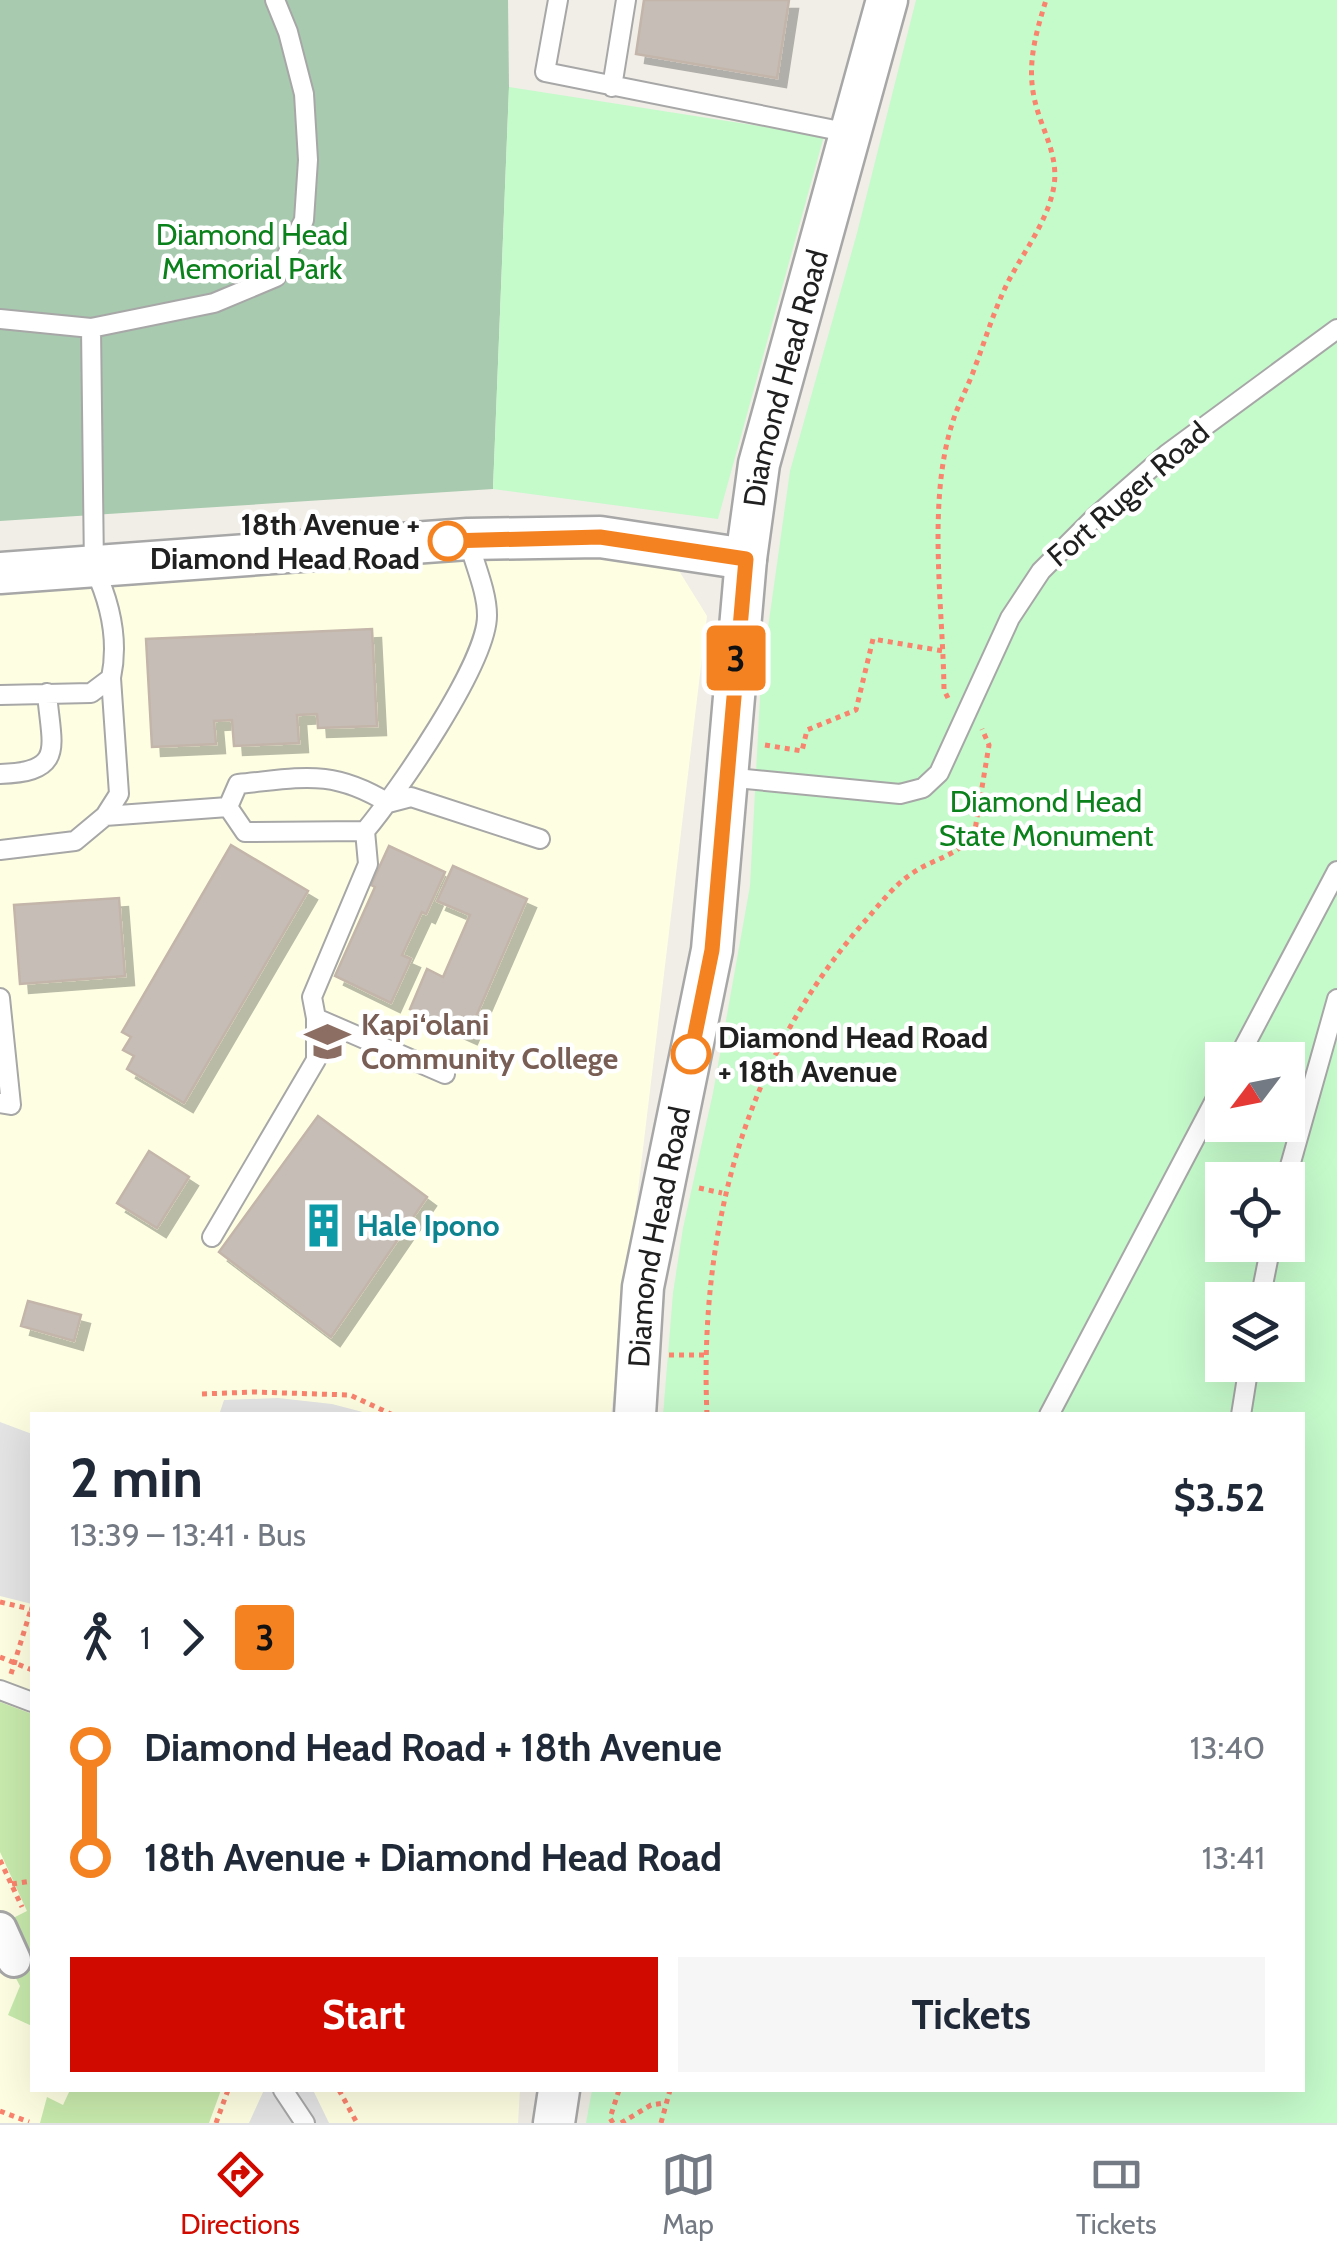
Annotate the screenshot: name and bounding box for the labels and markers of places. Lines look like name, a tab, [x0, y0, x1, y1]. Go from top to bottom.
place label: 18th Avenue + Diamond Head Road	[150, 506, 420, 577]
marker: 18th Avenue + Diamond Head Road	[429, 522, 467, 560]
place label: Kapi‘olani Community College	[361, 1006, 618, 1077]
school or university icon: Kapi‘olani Community College	[304, 1017, 352, 1065]
place label: Diamond Head Road + 18th Avenue	[718, 1019, 988, 1090]
marker: Diamond Head Road + 18th Avenue	[672, 1035, 710, 1073]
building icon: Hale Ipono	[300, 1201, 348, 1249]
place label: Hale Ipono	[357, 1207, 500, 1244]

